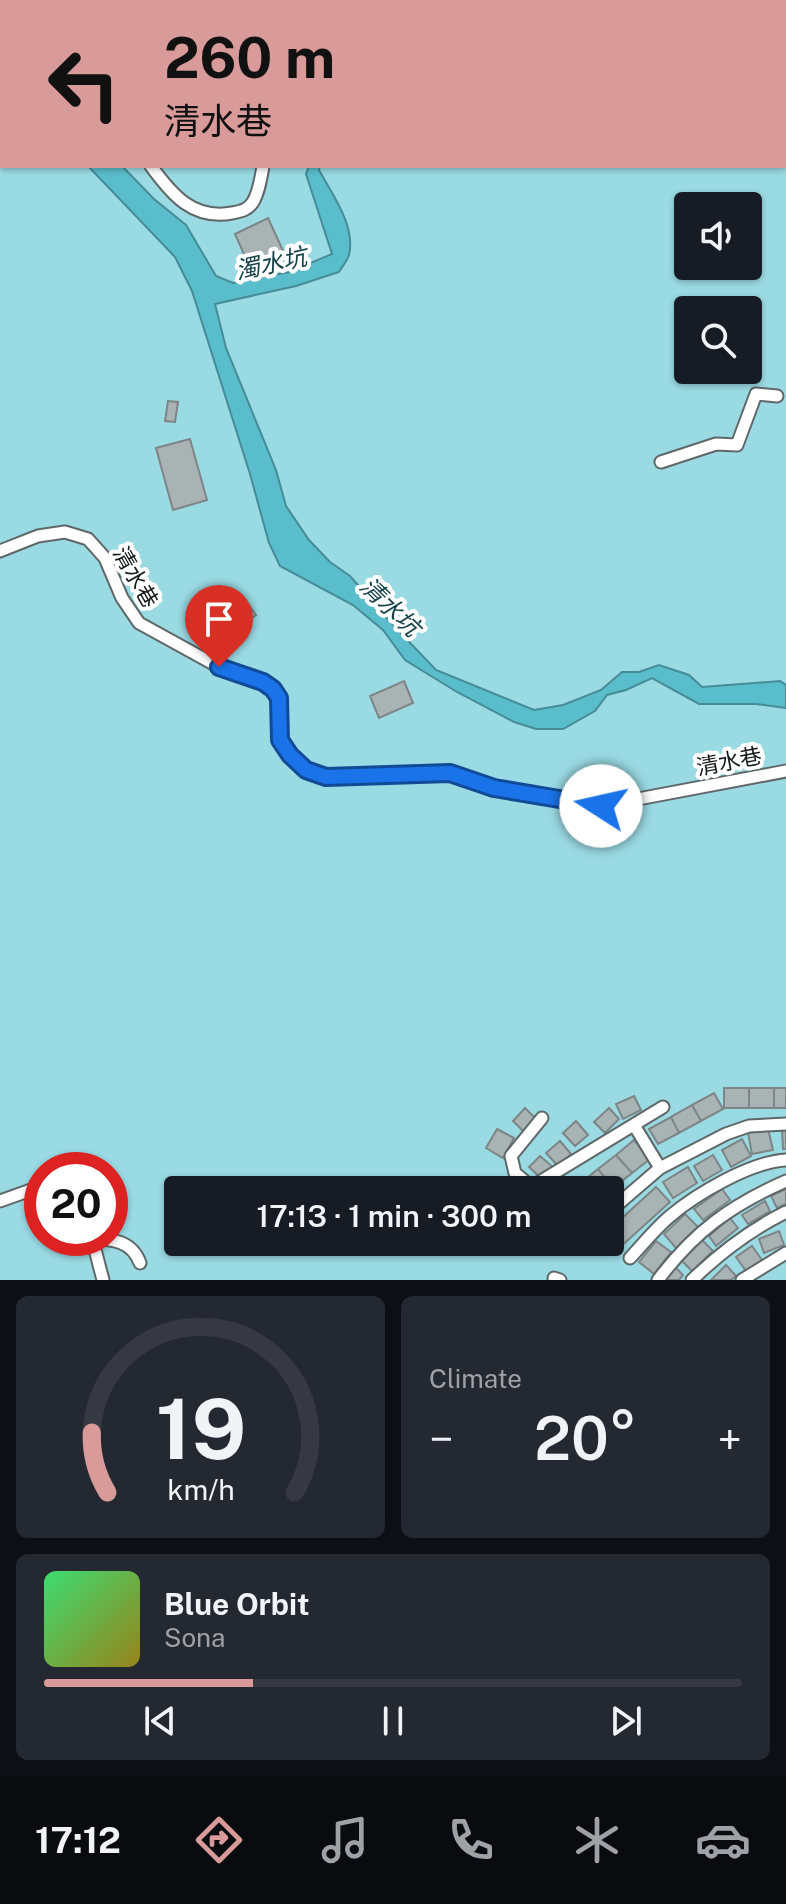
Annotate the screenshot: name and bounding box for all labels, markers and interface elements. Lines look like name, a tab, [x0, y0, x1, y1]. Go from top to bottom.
text: 260 m	[164, 25, 335, 91]
icon: left	[32, 32, 136, 136]
text: 清水巷	[164, 100, 272, 142]
map controls	[674, 192, 762, 384]
button: sound	[674, 192, 762, 280]
water label: 濁水坑	[233, 241, 312, 284]
button: search	[674, 296, 762, 384]
street label: 清水巷	[108, 542, 164, 612]
water label: 清水坑	[355, 571, 428, 643]
pin	[185, 585, 253, 667]
icon: arrive	[197, 597, 241, 641]
street label: 清水巷	[694, 742, 764, 780]
position arrow	[559, 764, 643, 848]
speed limit sign: 20	[24, 1152, 128, 1256]
text: 17:13 · 1 min · 300 m	[257, 1198, 531, 1234]
text: Climate	[429, 1363, 522, 1394]
text: 19	[155, 1380, 246, 1478]
text: 20°	[534, 1403, 637, 1474]
text: −	[429, 1413, 453, 1465]
text: +	[718, 1413, 742, 1465]
text: km/h	[167, 1473, 234, 1506]
text: Blue Orbit	[164, 1586, 310, 1622]
text: Sona	[164, 1622, 225, 1653]
icon: previous	[138, 1699, 182, 1743]
icon: pause	[371, 1699, 415, 1743]
icon: next	[604, 1699, 648, 1743]
icon: directions	[191, 1812, 247, 1868]
icon: music	[317, 1812, 373, 1868]
icon: phone	[443, 1812, 499, 1868]
icon: climate	[569, 1812, 625, 1868]
icon: car	[695, 1812, 751, 1868]
text: 17:12	[35, 1819, 121, 1861]

